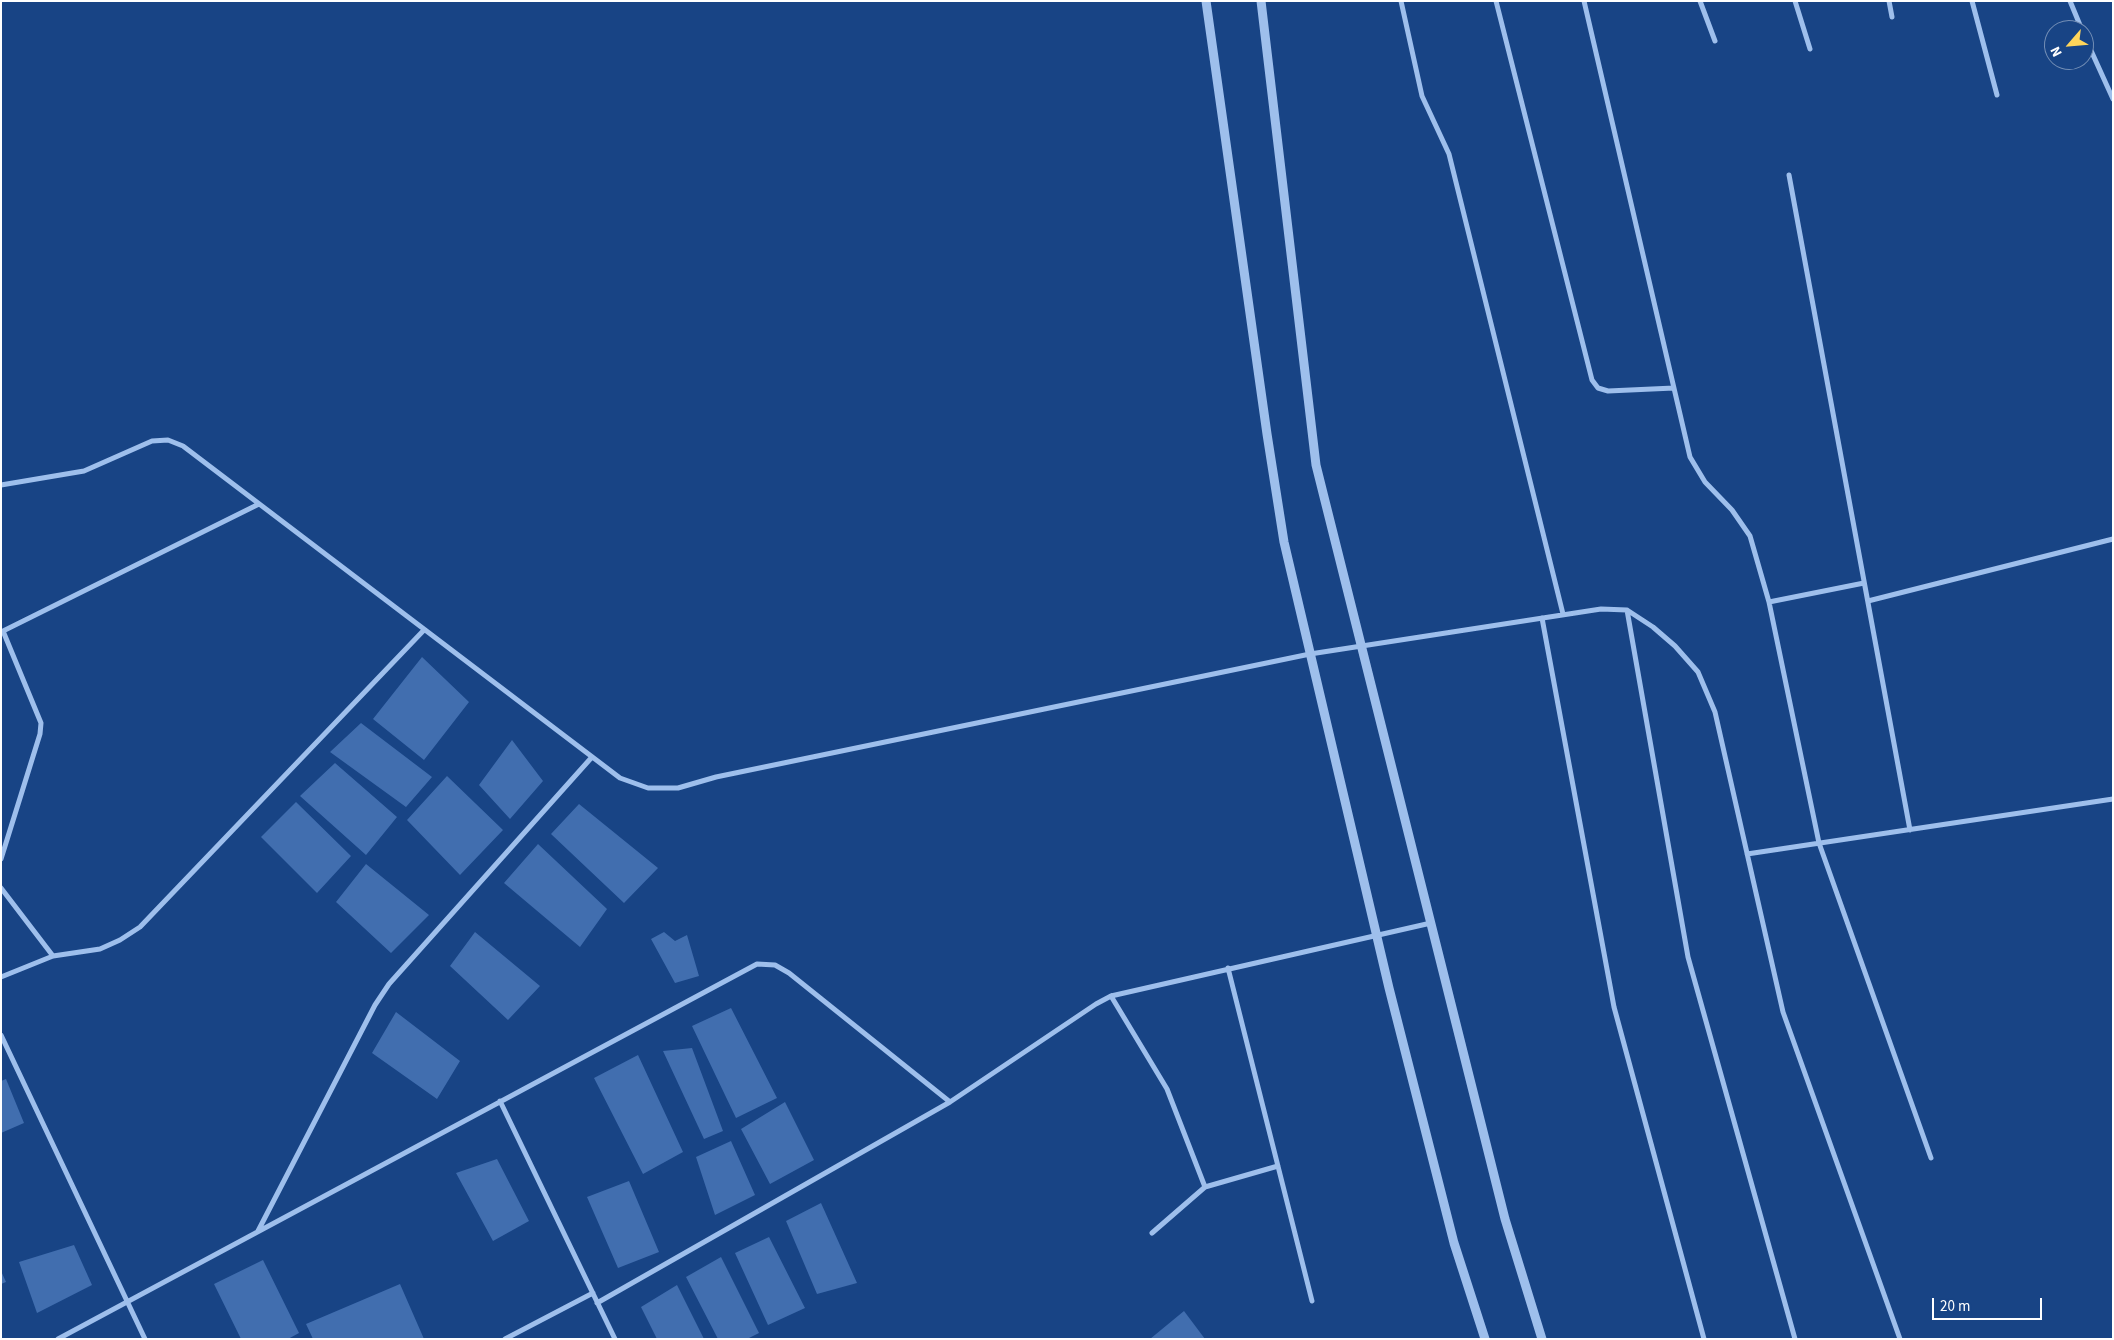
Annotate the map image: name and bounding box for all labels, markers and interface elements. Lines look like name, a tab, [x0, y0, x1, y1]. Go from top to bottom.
north arrow	[2044, 20, 2094, 70]
text: N	[2046, 43, 2068, 60]
scale bar	[1934, 1288, 2044, 1320]
text: 20 m	[1940, 1296, 1970, 1317]

